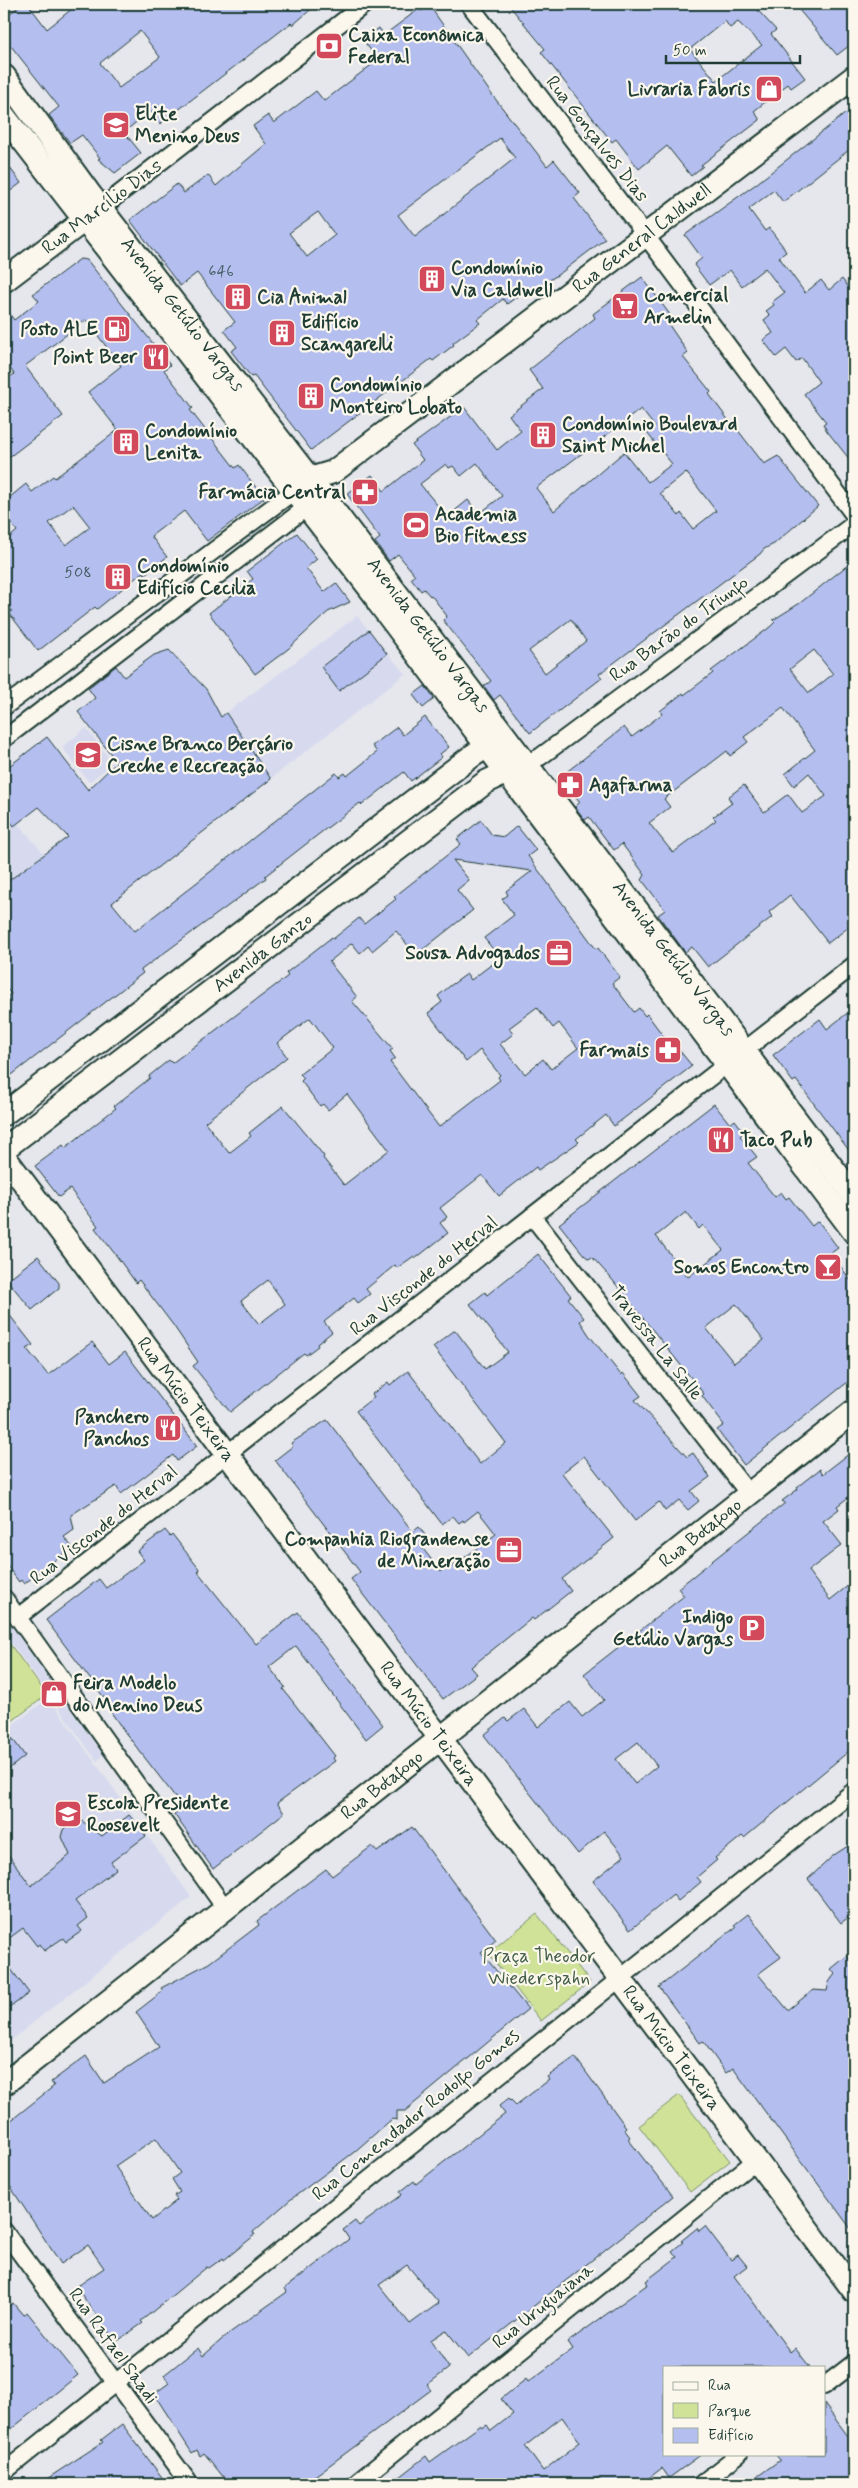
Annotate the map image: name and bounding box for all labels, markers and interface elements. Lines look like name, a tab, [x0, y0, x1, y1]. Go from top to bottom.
place label: Caixa Econômica Federal	[348, 23, 484, 70]
bank icon: Caixa Econômica Federal	[314, 31, 344, 61]
scale bar	[666, 32, 799, 64]
text: 50 m	[673, 41, 707, 61]
street label: Rua Gonçalves Dias	[540, 71, 654, 207]
shop icon: Livraria Fabris	[754, 74, 784, 104]
place label: Livraria Fabris	[628, 77, 751, 102]
place label: Elite Menino Deus	[135, 102, 240, 149]
school or university icon: Elite Menino Deus	[101, 110, 131, 140]
street label: Rua Marcílio Dias	[37, 154, 167, 260]
street label: Rua General Caldwell	[567, 177, 716, 299]
street label: Avenida Getúlio Vargas	[115, 232, 251, 397]
place label: Condomínio Via Caldwell	[451, 256, 553, 303]
house number: 646	[208, 261, 234, 282]
building icon: Condomínio Via Caldwell	[417, 264, 447, 294]
building icon: Cia Animal	[223, 282, 253, 312]
place label: Comercial Armelin	[644, 283, 728, 330]
place label: Cia Animal	[257, 285, 347, 310]
supermarket icon: Comercial Armelin	[610, 291, 640, 321]
place label: Edifício Scangarelli	[301, 310, 393, 358]
fuel station icon: Posto ALE	[102, 314, 132, 344]
place label: Posto ALE	[20, 317, 98, 342]
building icon: Edifício Scangarelli	[267, 318, 297, 348]
restaurant icon: Point Beer	[141, 342, 171, 372]
place label: Point Beer	[53, 345, 138, 370]
place label: Condomínio Monteiro Lobato	[330, 373, 462, 420]
building icon: Condomínio Monteiro Lobato	[296, 381, 326, 411]
place label: Condomínio Boulevard Saint Michel	[562, 412, 737, 459]
place label: Condomínio Lenita	[145, 419, 237, 466]
building icon: Condomínio Boulevard Saint Michel	[528, 420, 558, 450]
building icon: Condomínio Lenita	[111, 427, 141, 457]
pharmacy icon: Farmácia Central	[350, 477, 380, 507]
place label: Farmácia Central	[199, 480, 346, 505]
place label: Academia Bio Fitness	[435, 502, 527, 549]
sports icon: Academia Bio Fitness	[401, 510, 431, 540]
street label: Avenida Getúlio Vargas	[361, 552, 496, 718]
place label: Condomínio Edifício Cecilia	[137, 554, 256, 601]
house number: 508	[64, 562, 92, 583]
building icon: Condomínio Edifício Cecilia	[103, 562, 133, 592]
street label: Rua Barão do Triunfo	[604, 570, 755, 690]
place label: Cisne Branco Berçário Creche e Recreação	[107, 732, 293, 779]
school or university icon: Cisne Branco Berçário Creche e Recreação	[73, 740, 103, 770]
pharmacy icon: Agafarma	[555, 770, 585, 800]
place label: Agafarma	[589, 773, 673, 799]
street label: Avenida Getúlio Vargas	[607, 876, 741, 1042]
street label: Avenida Ganzo	[208, 906, 317, 998]
office icon: Sousa Advogados	[544, 938, 574, 968]
place label: Sousa Advogados	[405, 941, 541, 969]
pharmacy icon: Farmais	[653, 1035, 683, 1065]
place label: Farmais	[579, 1038, 650, 1063]
restaurant icon: Taco Pub	[706, 1125, 736, 1155]
place label: Taco Pub	[740, 1128, 812, 1153]
street label: Rua Visconde do Herval	[345, 1210, 503, 1342]
bar icon: Somos Encontro	[813, 1252, 843, 1282]
place label: Somos Encontro	[674, 1255, 809, 1280]
street label: Travessa La Salle	[603, 1280, 709, 1406]
street label: Rua Múcio Teixeira	[131, 1332, 241, 1467]
place label: Panchero Panchos	[75, 1405, 150, 1452]
restaurant icon: Panchero Panchos	[153, 1413, 183, 1443]
street label: Rua Visconde do Herval	[25, 1459, 183, 1591]
street label: Rua Botafogo	[654, 1492, 747, 1573]
place label: Companhia Riograndense de Mineração	[285, 1527, 490, 1574]
office icon: Companhia Riograndense de Mineração	[494, 1535, 524, 1565]
place label: Indigo Getúlio Vargas	[613, 1605, 734, 1655]
parking icon: Indigo Getúlio Vargas	[737, 1613, 767, 1643]
street label: Rua Múcio Teixeira	[374, 1656, 484, 1791]
place label: Feira Modelo do Menino Deus	[73, 1671, 203, 1718]
shop icon: Feira Modelo do Menino Deus	[39, 1679, 69, 1709]
street label: Rua Botafogo	[335, 1744, 429, 1825]
place label: Escola Presidente Roosevelt	[87, 1791, 230, 1838]
school or university icon: Escola Presidente Roosevelt	[53, 1799, 83, 1829]
park label: Praça Theodor Wiederspahn	[483, 1944, 596, 1991]
street label: Rua Múcio Teixeira	[617, 1980, 727, 2115]
street label: Rua Comendador Rodolfo Gomes	[307, 2023, 527, 2209]
street label: Rua Uruguaiana	[487, 2257, 601, 2357]
street label: Rua Rafael Saadi	[62, 2283, 164, 2409]
legend	[663, 2366, 826, 2456]
text: Rua	[708, 2376, 731, 2396]
text: Parque	[708, 2402, 751, 2422]
text: Edifício	[708, 2426, 753, 2446]

